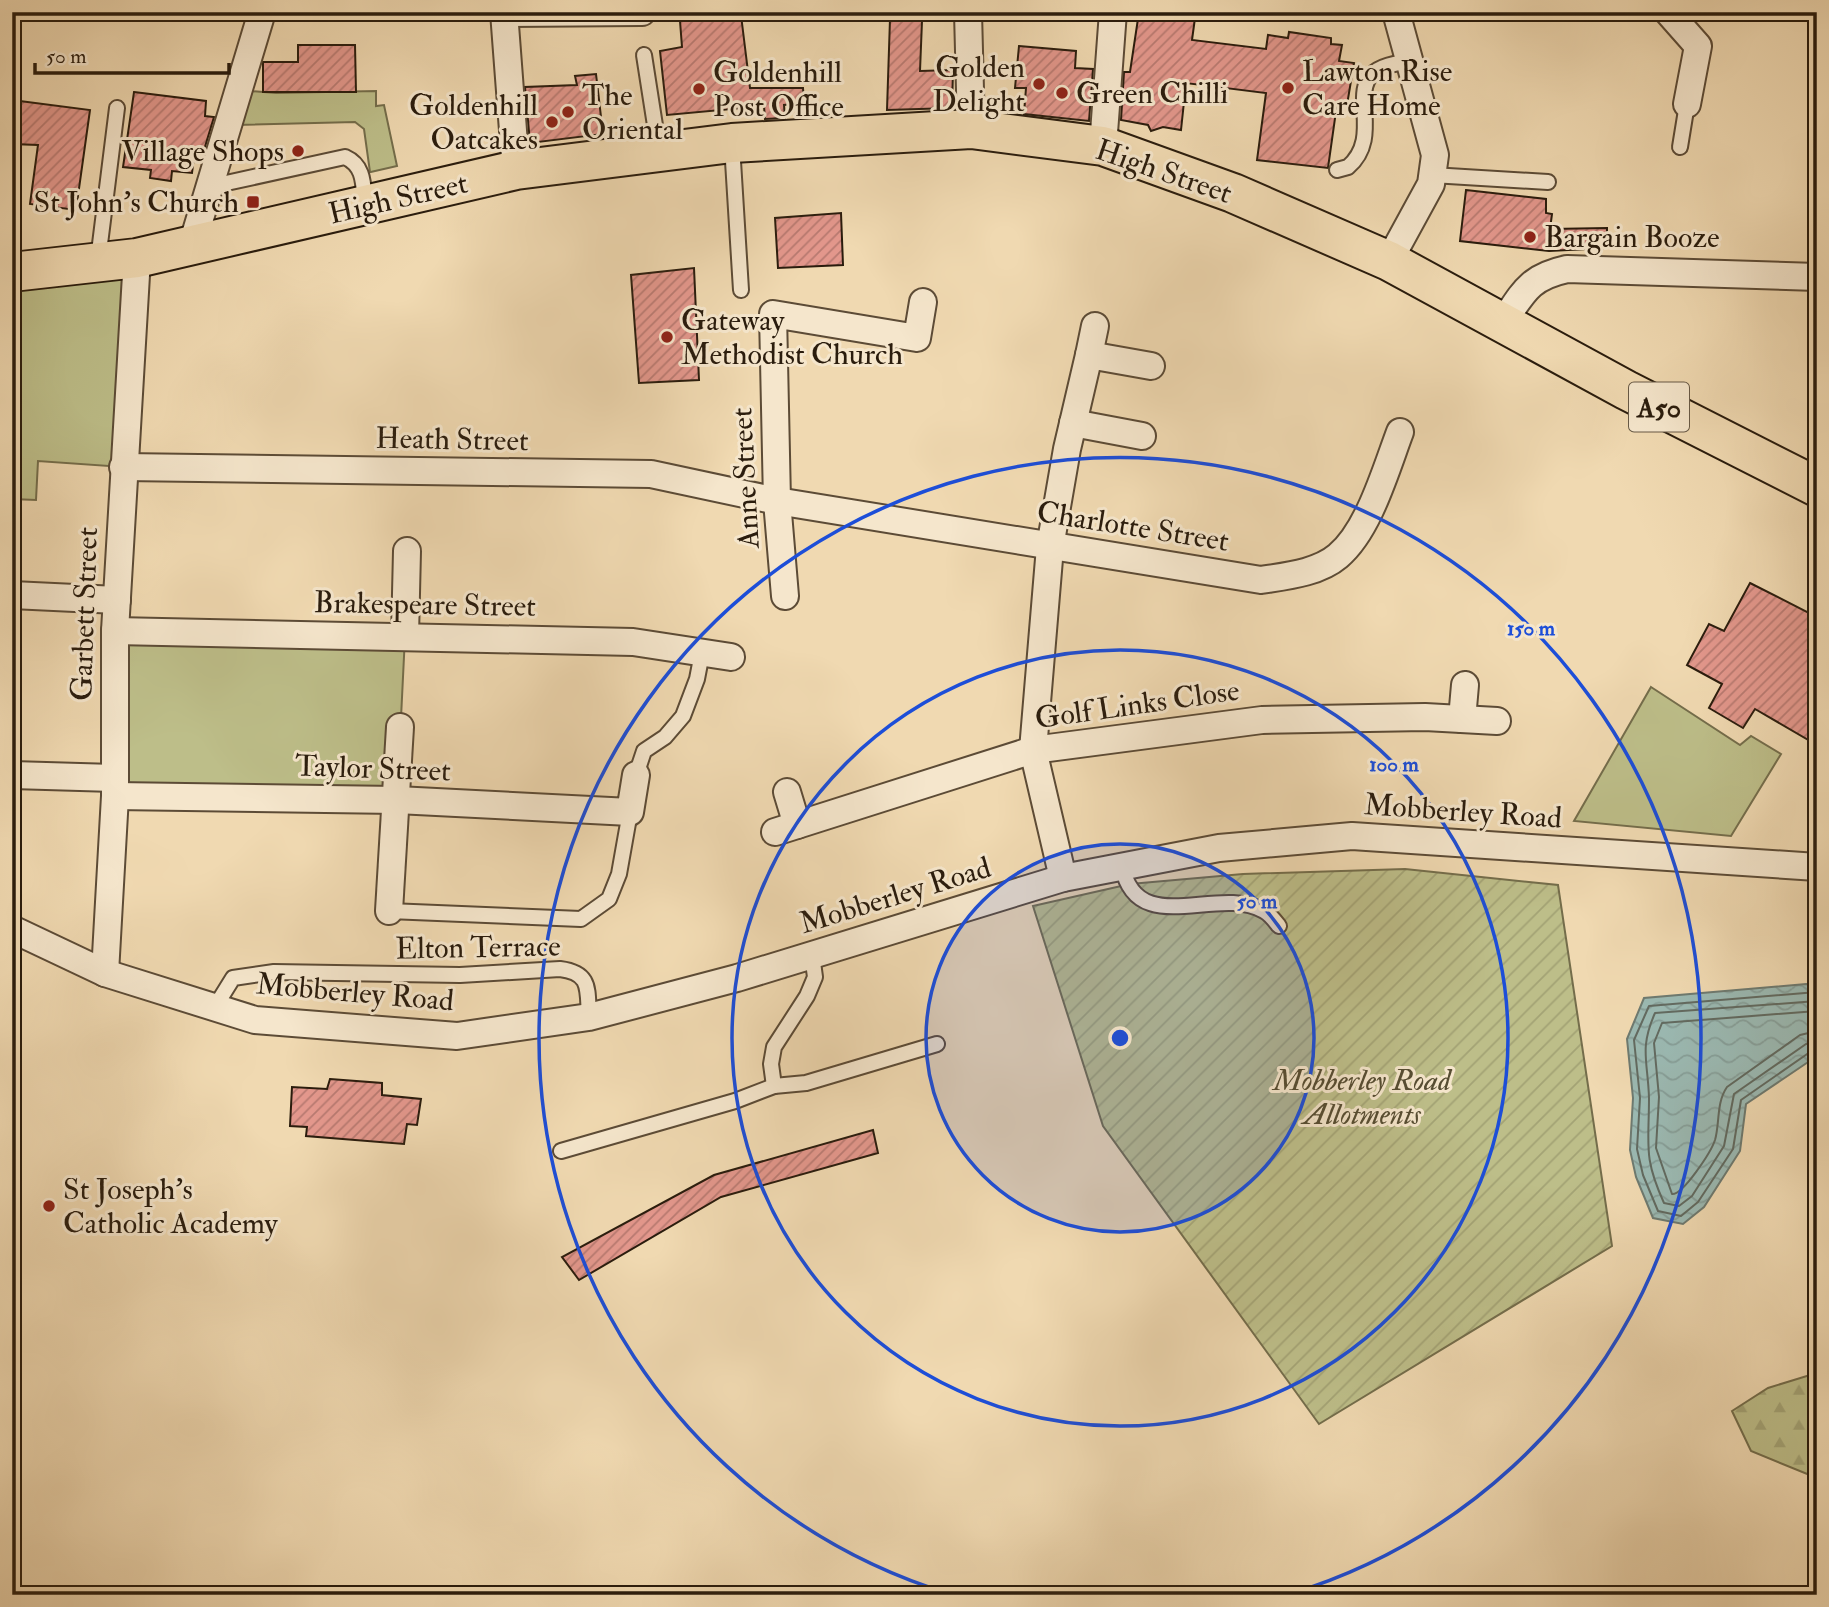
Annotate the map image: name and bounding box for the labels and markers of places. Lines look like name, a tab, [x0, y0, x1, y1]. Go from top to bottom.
place label: Golden Delight	[932, 49, 1025, 120]
place label: Lawton Rise Care Home	[1302, 53, 1452, 124]
place label: Goldenhill Post Office	[713, 54, 844, 125]
place label: Green Chilli	[1076, 75, 1228, 112]
marker: Golden Delight	[1031, 76, 1047, 92]
place label: The Oriental	[582, 77, 683, 148]
marker: Lawton Rise Care Home	[1280, 80, 1296, 96]
marker: Goldenhill Post Office	[691, 81, 707, 97]
marker: Green Chilli	[1054, 85, 1070, 101]
place label: Goldenhill Oatcakes	[409, 87, 538, 158]
marker: The Oriental	[560, 104, 576, 120]
marker: Goldenhill Oatcakes	[544, 114, 560, 130]
place label: Village Shops	[121, 133, 284, 170]
marker: Village Shops	[290, 143, 306, 159]
place label: St John's Church	[34, 184, 239, 221]
marker: St John's Church	[245, 194, 261, 210]
place label: Bargain Booze	[1544, 219, 1720, 256]
marker: Bargain Booze	[1522, 229, 1538, 245]
place label: Gateway Methodist Church	[681, 302, 903, 373]
marker: Gateway Methodist Church	[659, 329, 675, 345]
centre of rings	[1108, 1026, 1132, 1050]
place label: St Joseph's Catholic Academy	[63, 1171, 278, 1242]
marker: St Joseph's Catholic Academy	[41, 1198, 57, 1214]

